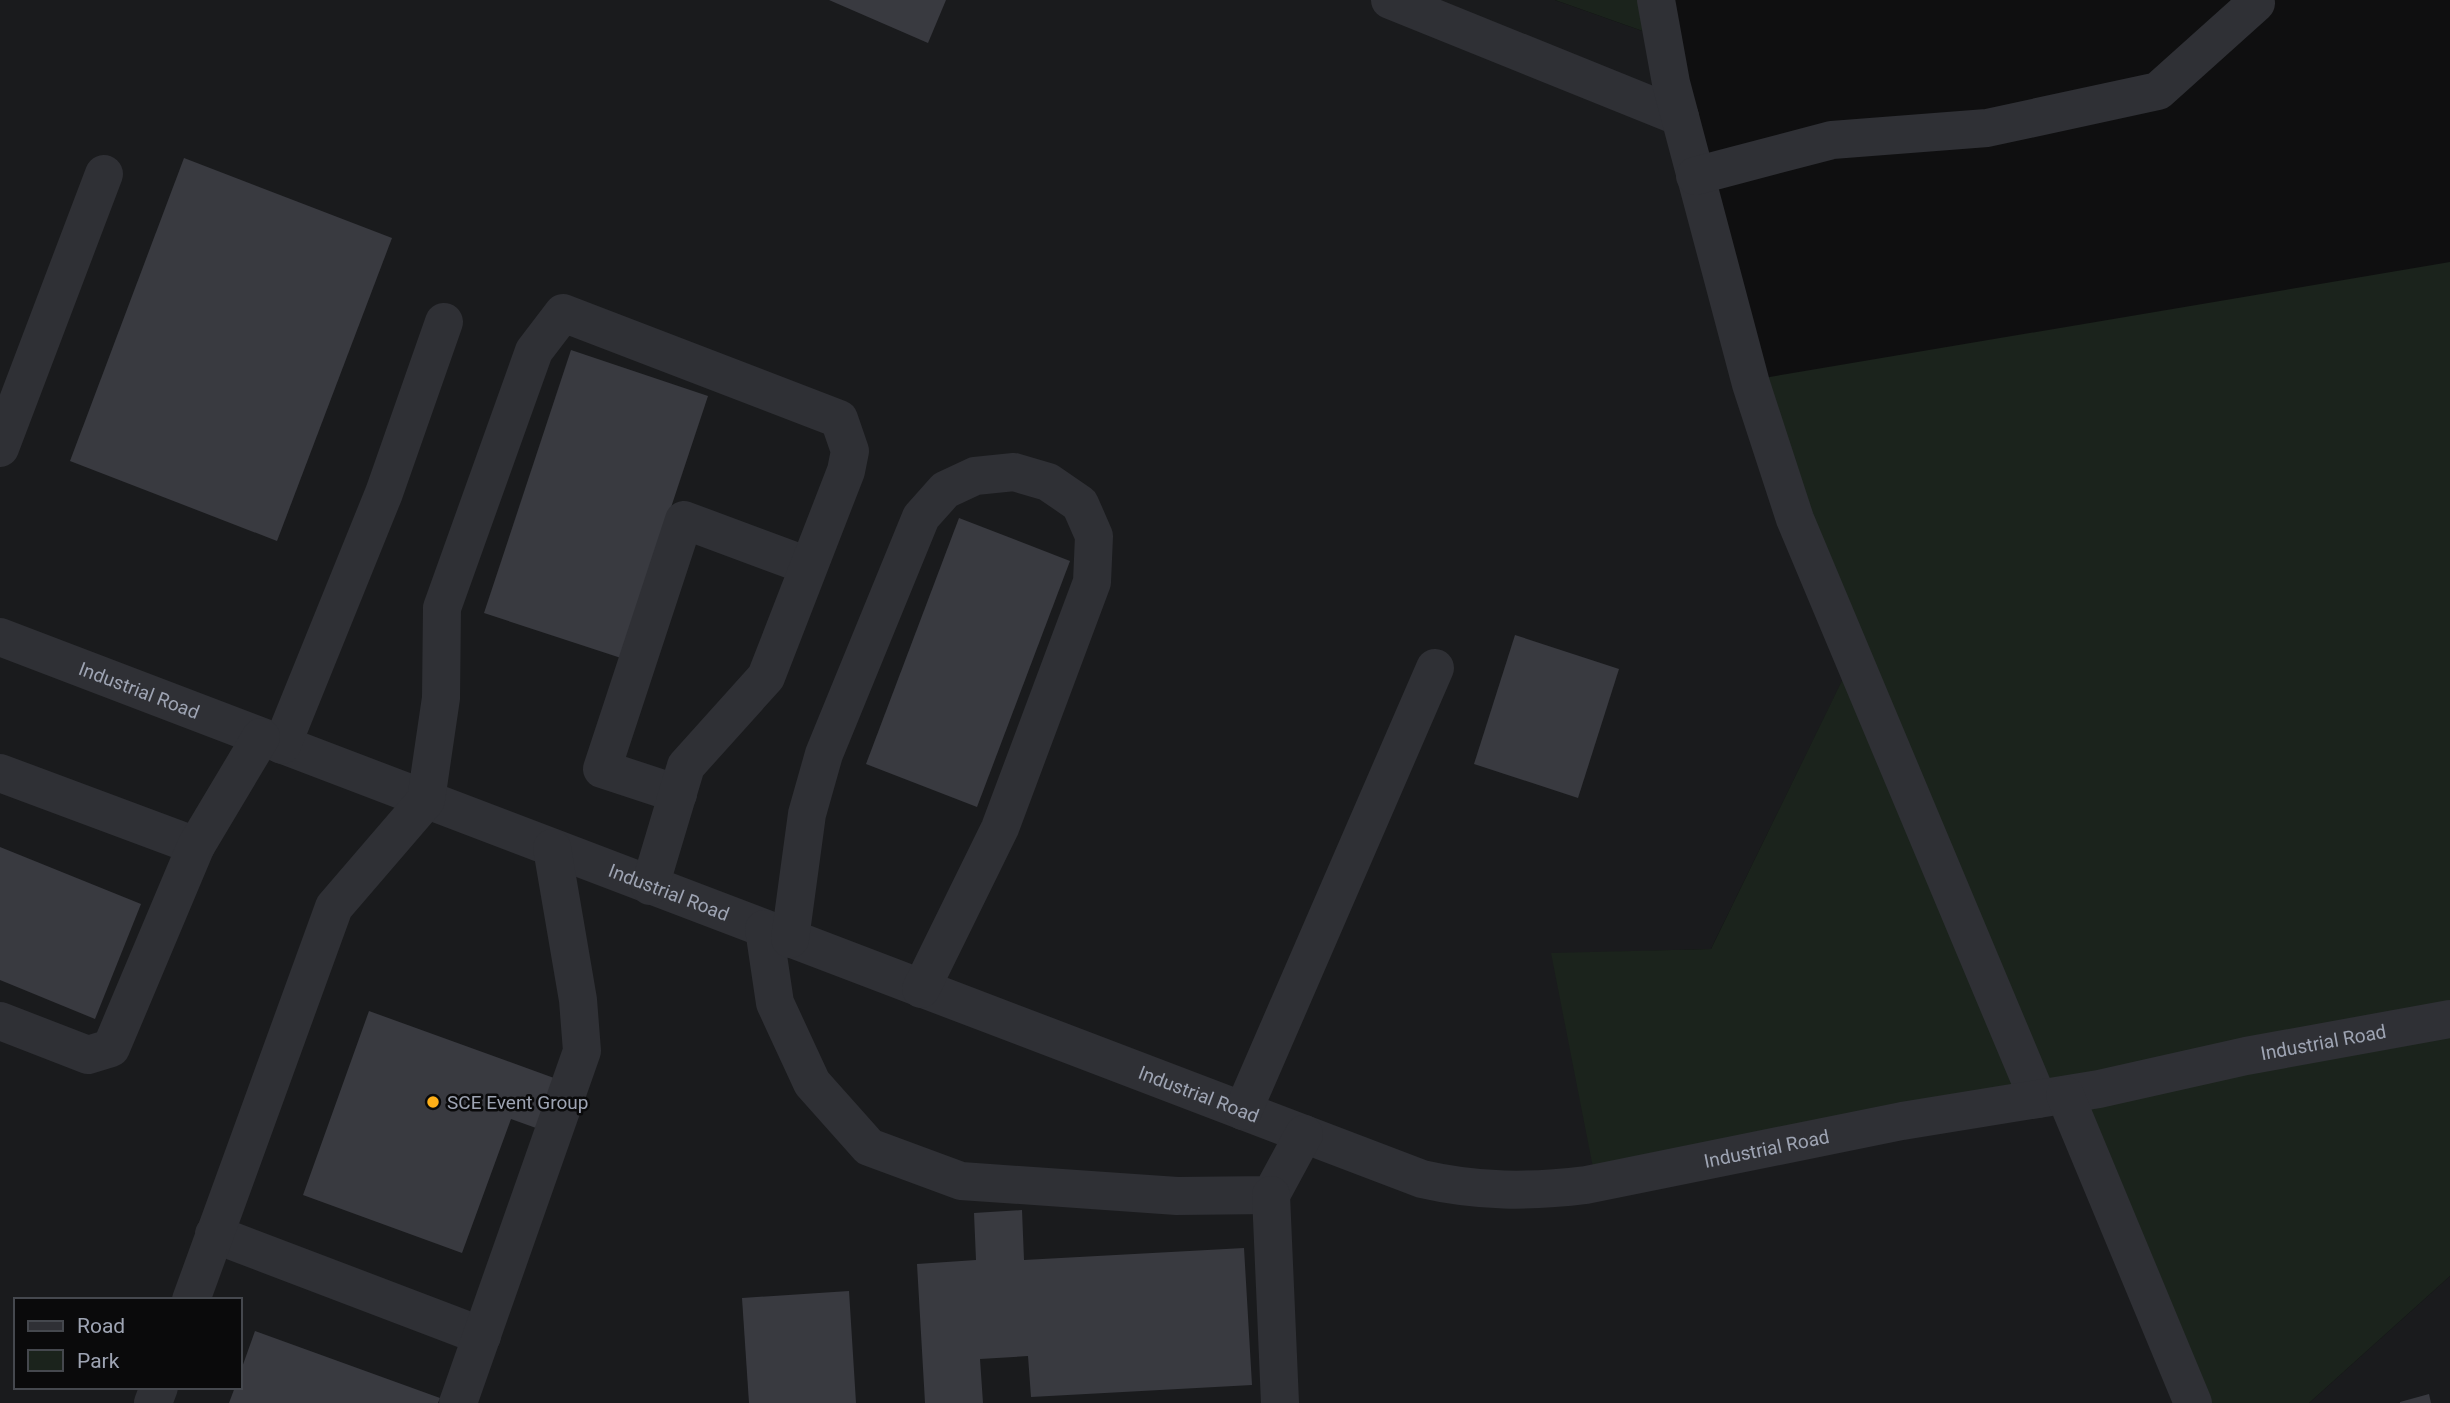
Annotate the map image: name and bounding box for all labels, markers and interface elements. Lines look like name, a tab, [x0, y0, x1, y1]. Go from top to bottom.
street label: Industrial Road	[75, 657, 203, 724]
street label: Industrial Road	[605, 859, 732, 926]
street label: Industrial Road	[2259, 1020, 2388, 1065]
street label: Industrial Road	[1135, 1061, 1262, 1128]
place label: SCE Event Group	[447, 1091, 588, 1114]
marker: SCE Event Group	[425, 1094, 441, 1110]
street label: Industrial Road	[1702, 1125, 1831, 1173]
legend	[14, 1298, 242, 1389]
text: Road	[77, 1314, 125, 1338]
text: Park	[77, 1349, 120, 1373]

